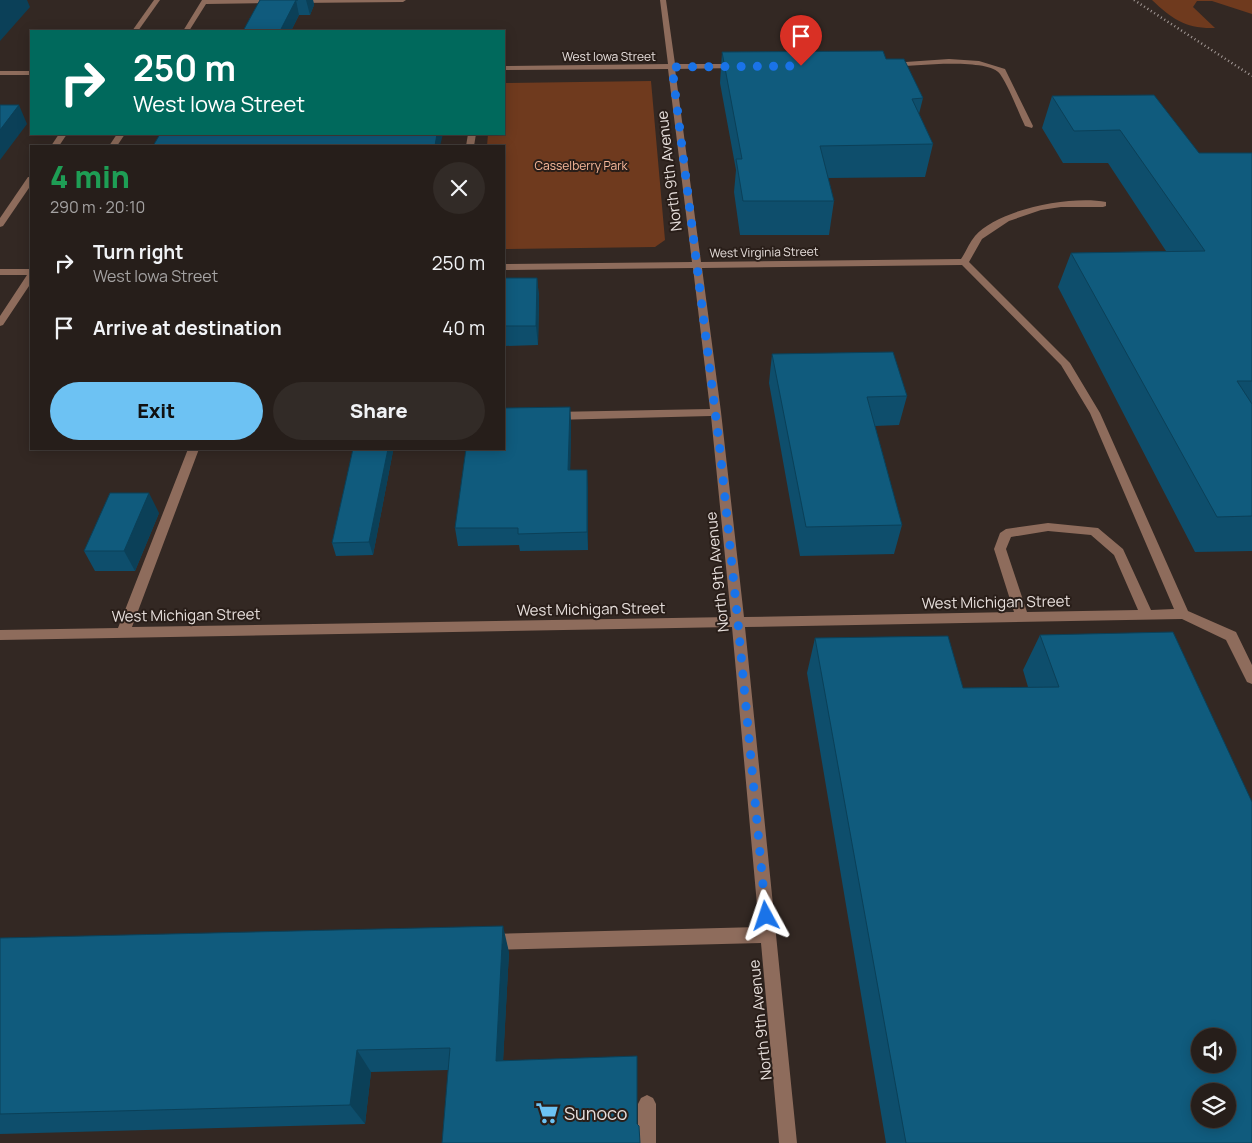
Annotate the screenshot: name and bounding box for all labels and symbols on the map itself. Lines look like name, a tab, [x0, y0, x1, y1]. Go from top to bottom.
pin	[780, 15, 822, 66]
street label: West Iowa Street	[562, 48, 656, 65]
street label: North 9th Avenue	[651, 109, 687, 232]
park label: Casselberry Park	[534, 157, 629, 174]
street label: West Virginia Street	[709, 243, 819, 261]
street label: North 9th Avenue	[700, 510, 734, 633]
street label: West Michigan Street	[921, 590, 1071, 614]
street label: West Michigan Street	[516, 597, 666, 621]
street label: West Michigan Street	[111, 603, 261, 627]
position arrow	[739, 889, 791, 941]
street label: North 9th Avenue	[743, 958, 777, 1081]
supermarket icon: Sunoco	[534, 1100, 560, 1126]
place label: Sunoco	[564, 1101, 627, 1125]

